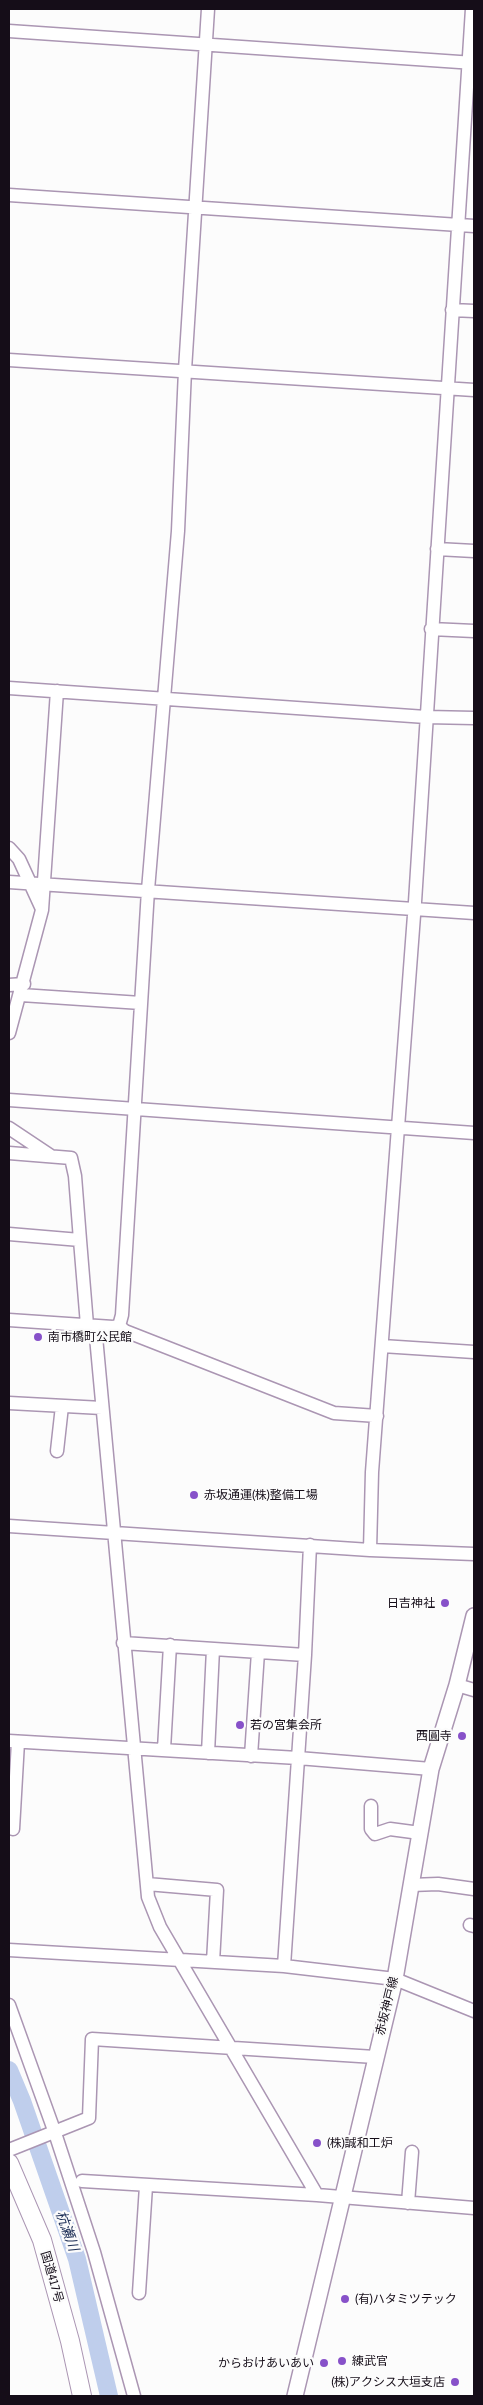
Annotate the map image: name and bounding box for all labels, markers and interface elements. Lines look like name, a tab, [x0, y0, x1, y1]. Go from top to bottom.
place label: 南市橋町公民館	[48, 1330, 132, 1344]
marker: 南市橋町公民館	[32, 1331, 44, 1343]
place label: 赤坂通運(株)整備工場	[204, 1488, 318, 1502]
marker: 赤坂通運(株)整備工場	[188, 1489, 200, 1501]
place label: 日吉神社	[387, 1596, 435, 1610]
marker: 日吉神社	[439, 1597, 451, 1609]
place label: 若の宮集会所	[250, 1718, 322, 1732]
marker: 若の宮集会所	[234, 1719, 246, 1731]
place label: 西圓寺	[416, 1729, 452, 1743]
marker: 西圓寺	[456, 1730, 468, 1742]
street label: 赤坂神戸線	[373, 1975, 401, 2037]
place label: (株)誠和工炉	[327, 2136, 393, 2150]
marker: (株)誠和工炉	[311, 2137, 323, 2149]
water label: 杭瀬川	[52, 2208, 82, 2254]
street label: 国道417号	[38, 2250, 66, 2304]
place label: (有)ハタミツテック	[355, 2292, 457, 2306]
marker: (有)ハタミツテック	[339, 2293, 351, 2305]
place label: 練武官	[352, 2354, 388, 2368]
marker: 練武官	[336, 2355, 348, 2367]
place label: からおけあいあい	[218, 2356, 314, 2370]
marker: からおけあいあい	[318, 2357, 330, 2369]
place label: (株)アクシス大垣支店	[331, 2375, 445, 2389]
marker: (株)アクシス大垣支店	[449, 2376, 461, 2388]

